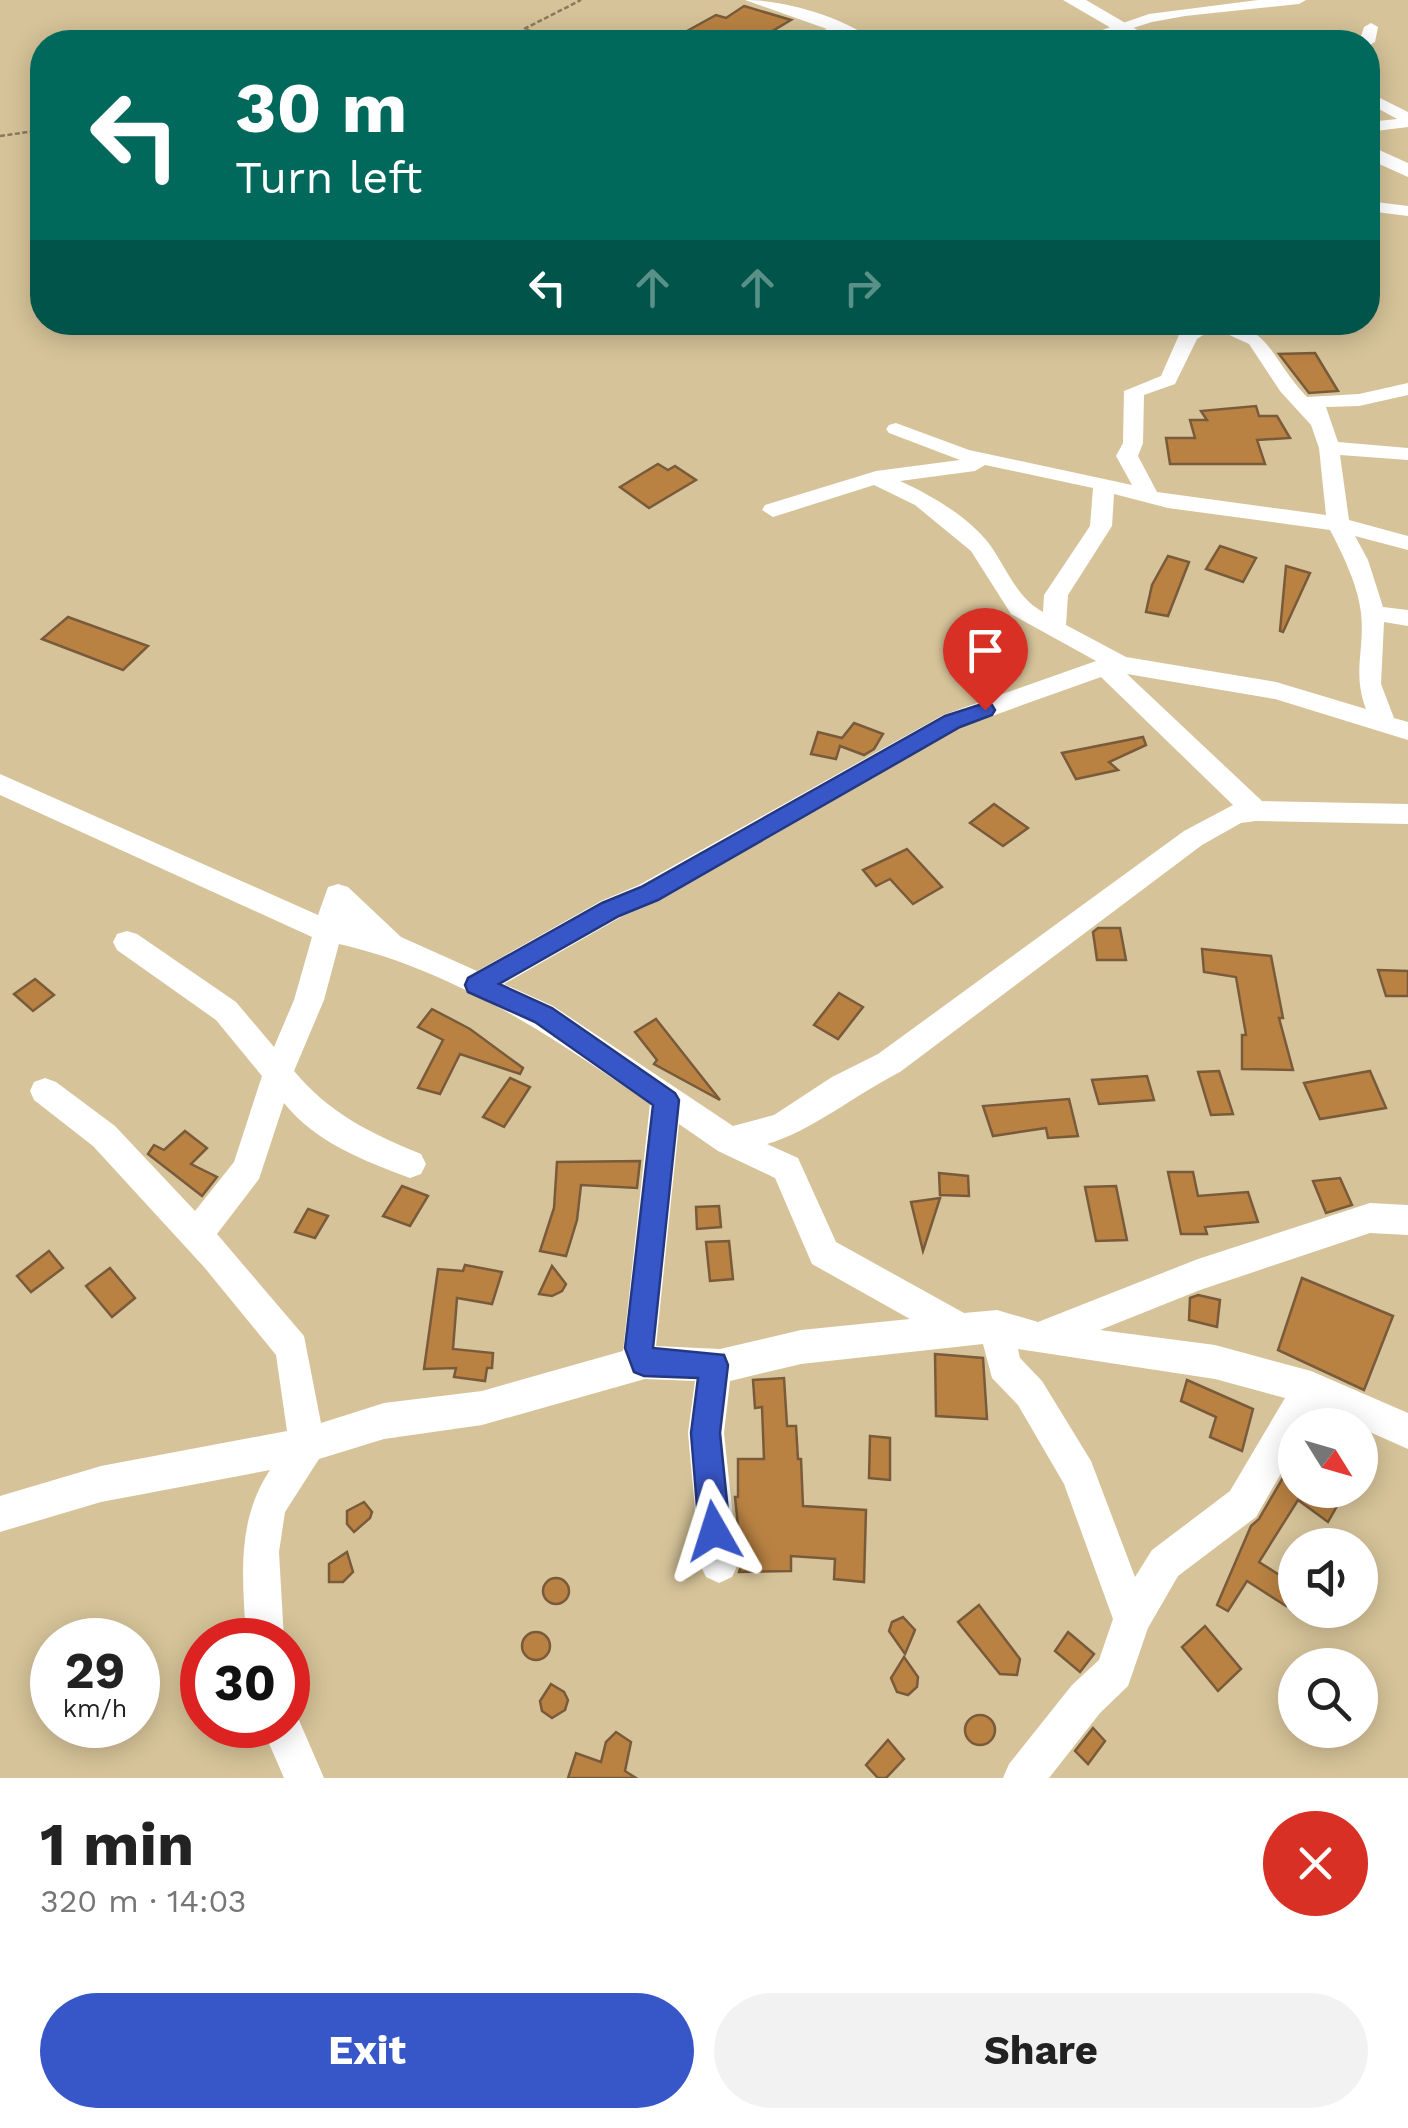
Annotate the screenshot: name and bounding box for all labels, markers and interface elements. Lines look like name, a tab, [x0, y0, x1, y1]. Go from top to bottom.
text: 30 m	[235, 67, 407, 149]
icon: left	[70, 70, 200, 200]
text: Turn left	[235, 151, 422, 204]
icon: left	[520, 260, 575, 315]
icon: ahead	[625, 260, 680, 315]
icon: ahead	[730, 260, 785, 315]
icon: right	[835, 260, 890, 315]
pin	[943, 608, 1028, 711]
icon: arrive	[958, 623, 1013, 678]
north arrow	[1278, 1408, 1378, 1508]
map controls	[1278, 1408, 1378, 1748]
position arrow	[662, 1479, 766, 1583]
button: sound	[1278, 1528, 1378, 1628]
speed limit sign: 30	[180, 1618, 310, 1748]
text: 29	[65, 1641, 125, 1700]
button: search	[1278, 1648, 1378, 1748]
text: km/h	[63, 1694, 127, 1723]
text: 1 min	[40, 1809, 194, 1880]
button: close	[1263, 1811, 1368, 1916]
text: 320 m · 14:03	[40, 1882, 246, 1920]
button: Exit	[40, 1993, 694, 2108]
button: Share	[714, 1993, 1368, 2108]

